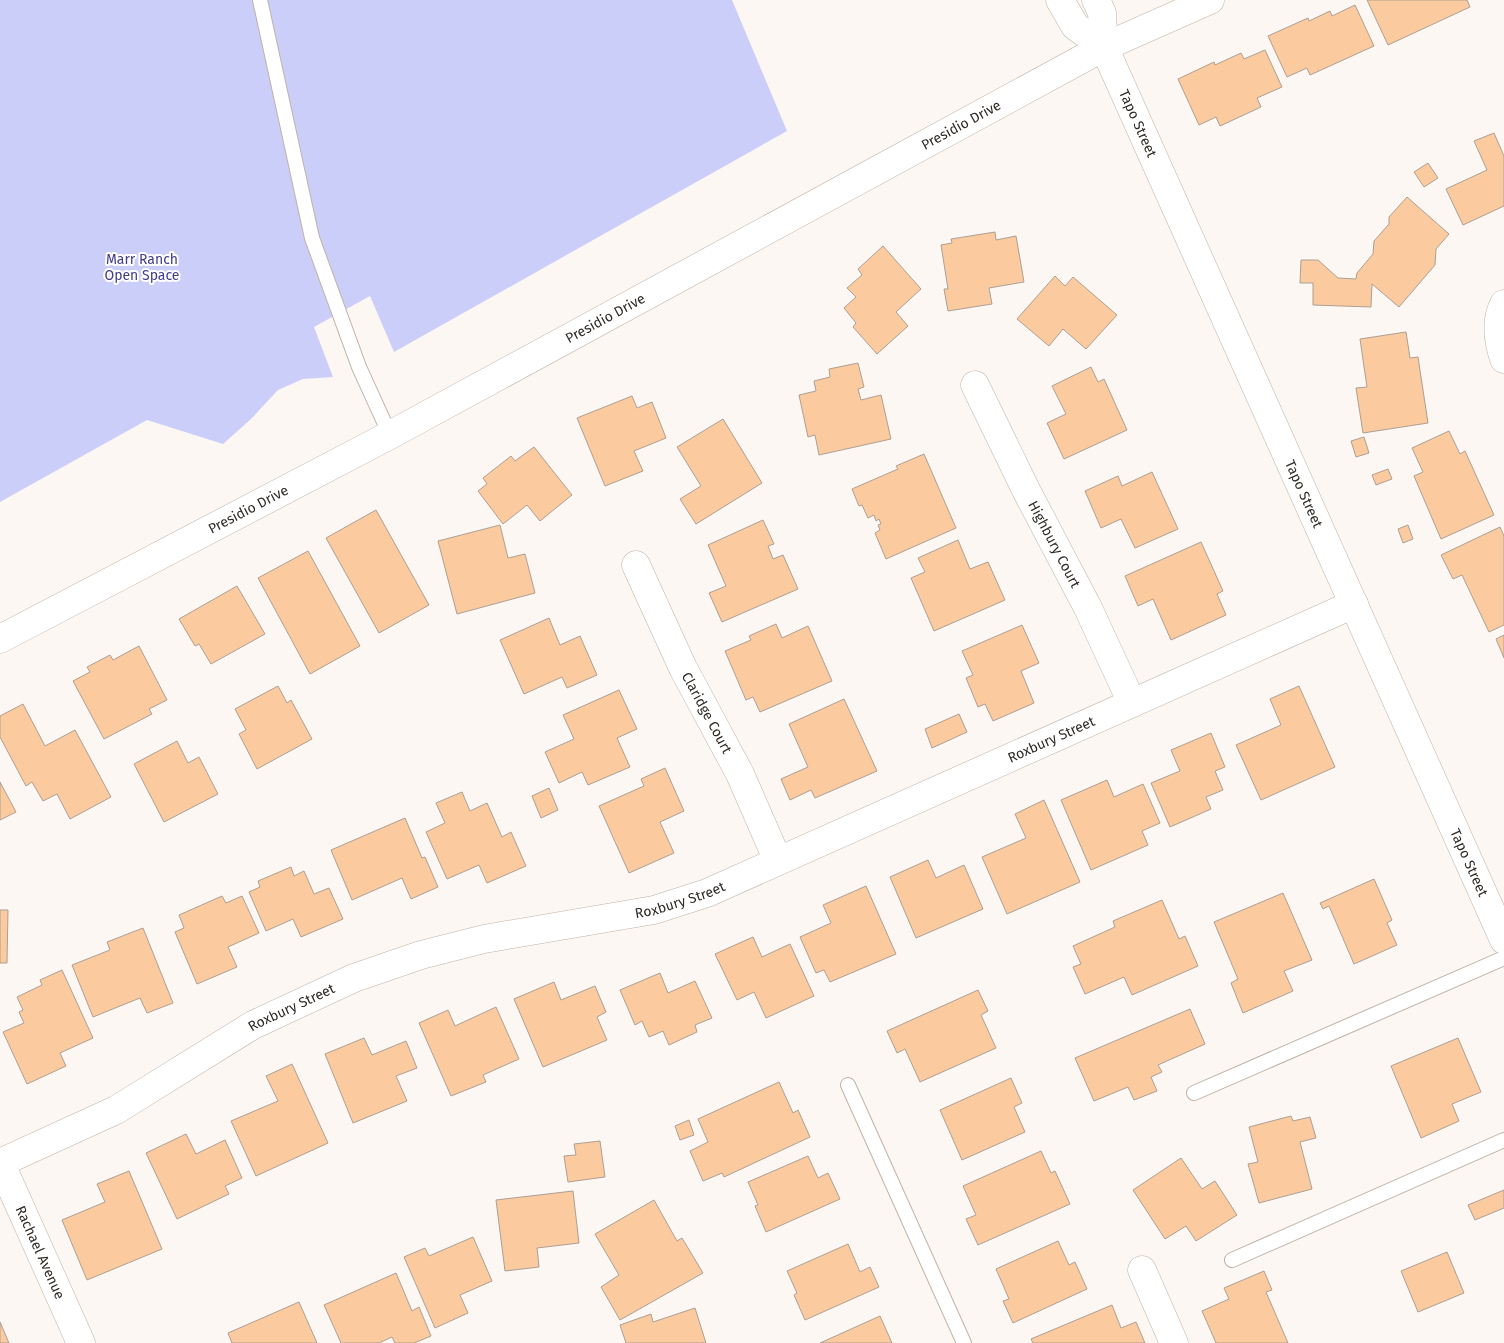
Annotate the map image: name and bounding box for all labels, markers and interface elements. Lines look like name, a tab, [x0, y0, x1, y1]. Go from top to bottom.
street label: Tapo Street	[1116, 87, 1161, 161]
street label: Presidio Drive	[918, 96, 1004, 153]
park label: Marr Ranch Open Space	[104, 251, 180, 284]
street label: Presidio Drive	[562, 290, 648, 347]
street label: Tapo Street	[1282, 457, 1327, 531]
street label: Presidio Drive	[205, 481, 291, 537]
street label: Highbury Court	[1025, 498, 1085, 591]
street label: Claridge Court	[678, 669, 736, 757]
street label: Roxbury Street	[1005, 712, 1098, 766]
street label: Tapo Street	[1447, 826, 1492, 900]
street label: Roxbury Street	[634, 877, 728, 922]
street label: Roxbury Street	[245, 979, 338, 1035]
street label: Rachael Avenue	[12, 1203, 69, 1302]

